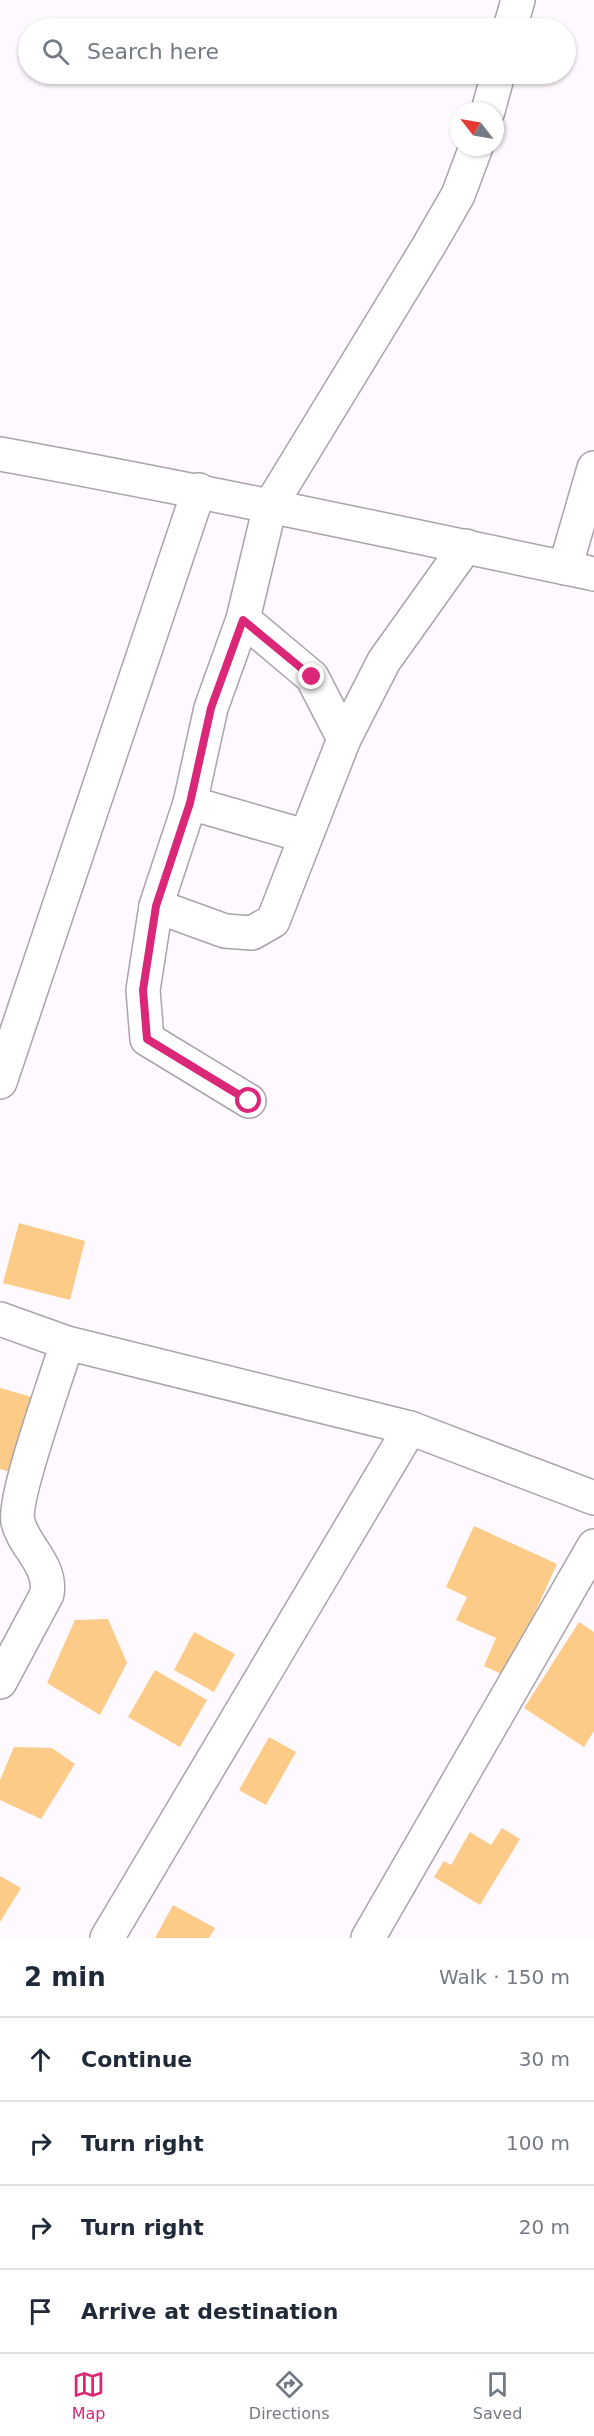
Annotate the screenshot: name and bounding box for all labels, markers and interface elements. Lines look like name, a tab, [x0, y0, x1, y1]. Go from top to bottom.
search box	[18, 18, 576, 84]
icon: search	[39, 35, 72, 68]
text: Search here	[87, 39, 219, 64]
north arrow	[450, 102, 504, 156]
route end	[298, 663, 324, 689]
route start	[235, 1087, 261, 1113]
text: 2 min	[24, 1962, 106, 1992]
text: Walk · 150 m	[439, 1965, 570, 1989]
icon: ahead	[24, 2043, 57, 2076]
text: Continue	[81, 2047, 192, 2072]
text: 30 m	[519, 2047, 570, 2071]
icon: right	[24, 2127, 57, 2160]
text: Turn right	[81, 2131, 204, 2156]
text: 100 m	[506, 2131, 570, 2155]
icon: right	[24, 2211, 57, 2244]
text: Turn right	[81, 2215, 204, 2240]
text: 20 m	[519, 2215, 570, 2239]
icon: arrive	[24, 2295, 57, 2328]
text: Arrive at destination	[81, 2299, 338, 2324]
tab: Map	[72, 2368, 105, 2423]
tab: Directions	[249, 2368, 329, 2423]
tab: Saved	[473, 2368, 522, 2423]

